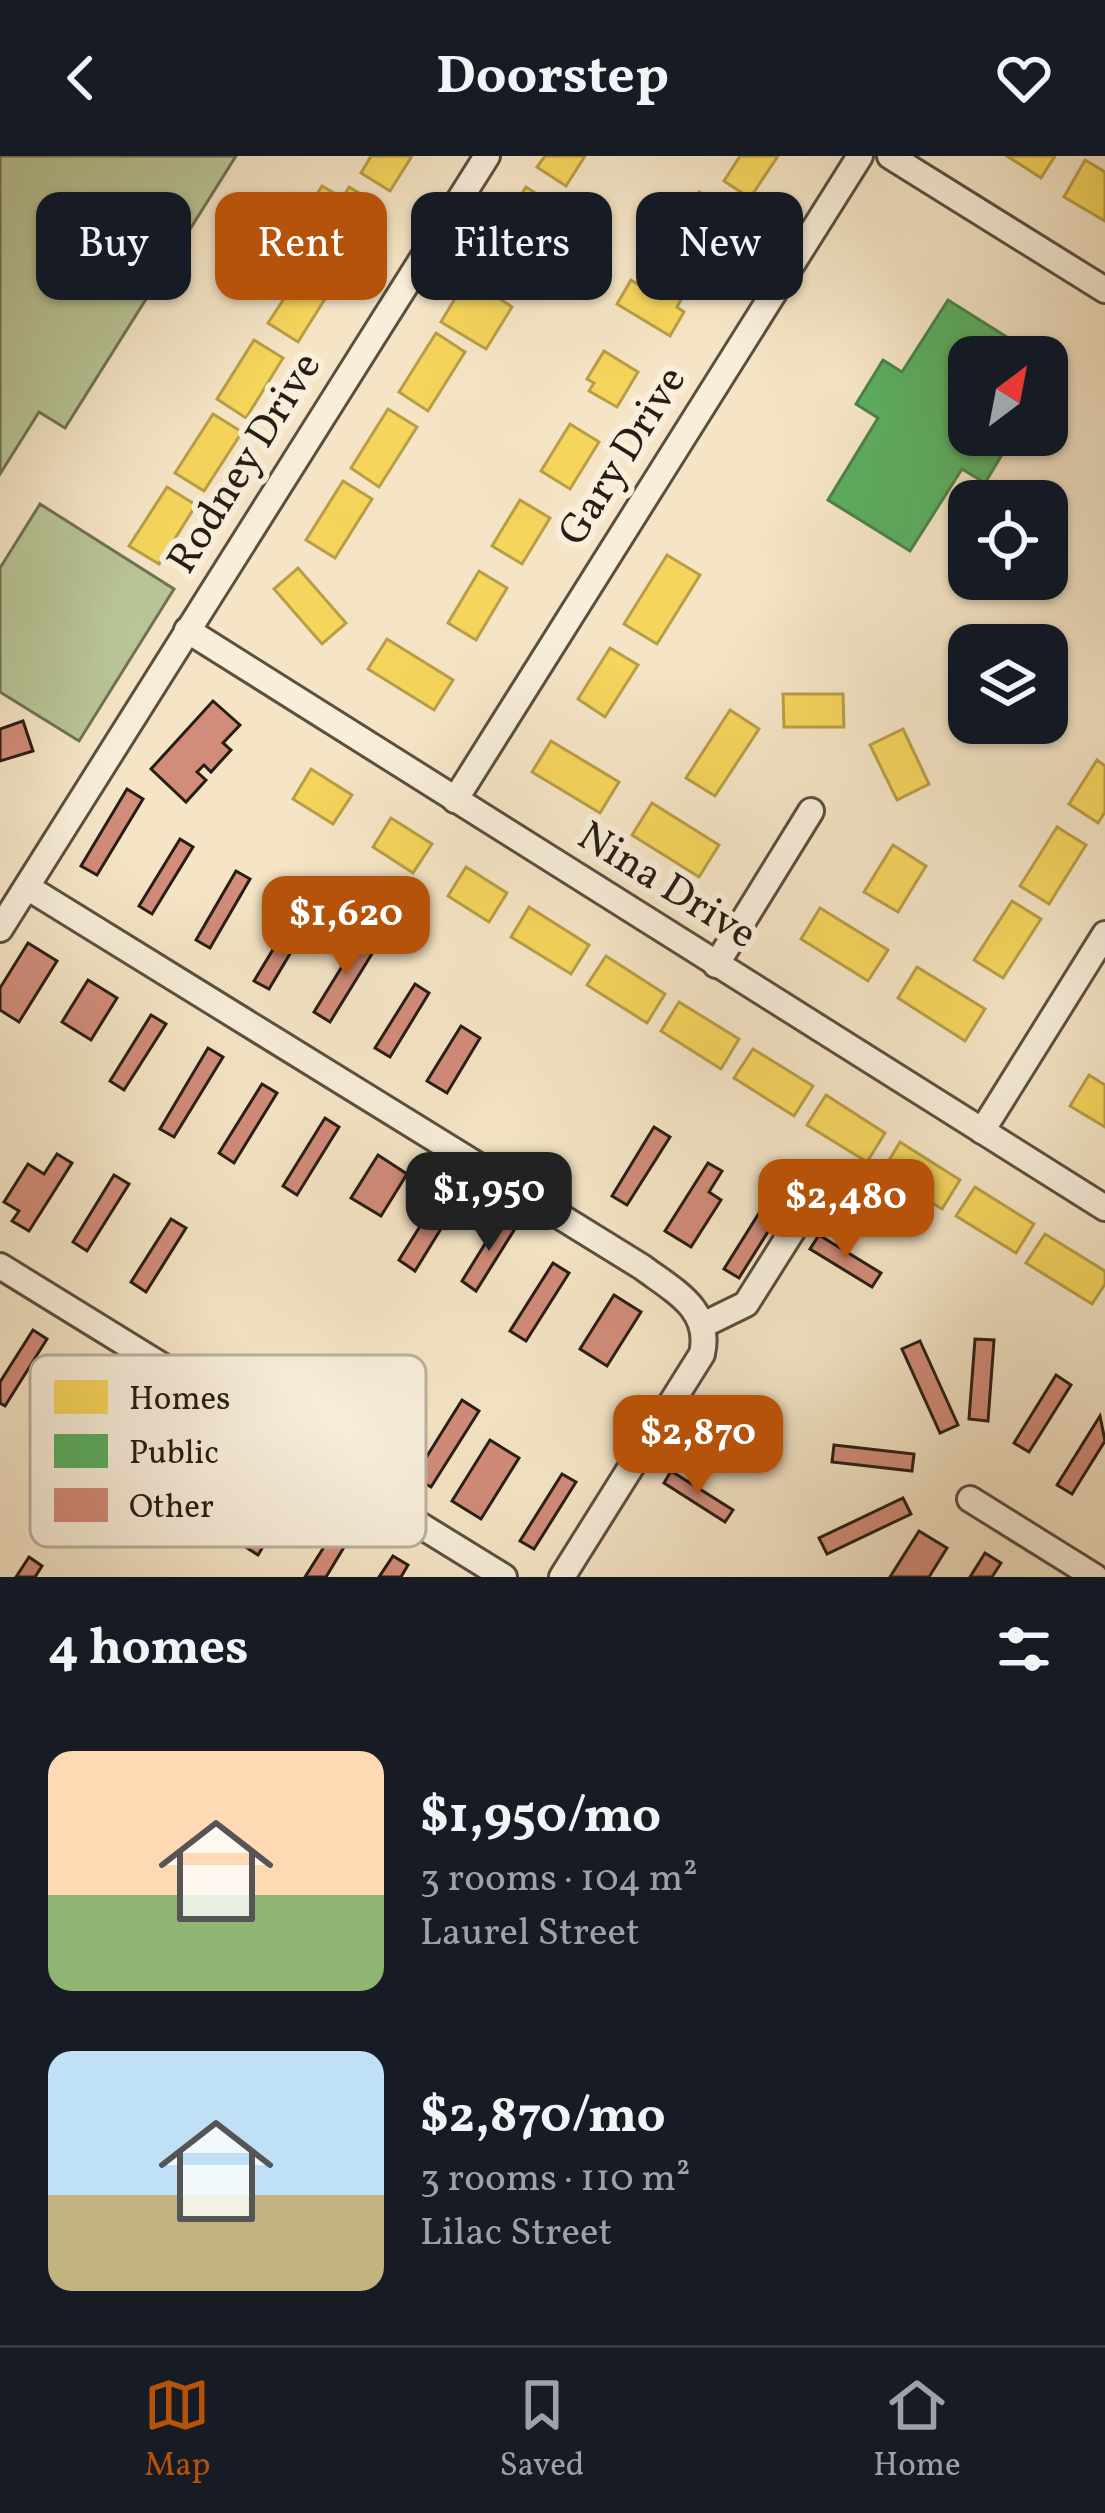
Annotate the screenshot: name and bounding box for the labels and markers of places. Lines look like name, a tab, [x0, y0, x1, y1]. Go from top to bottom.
pin: $1,620	[248, 876, 444, 978]
pin: $1,950	[391, 1152, 587, 1254]
pin: $2,480	[748, 1159, 944, 1261]
pin: $2,870	[600, 1395, 796, 1497]

